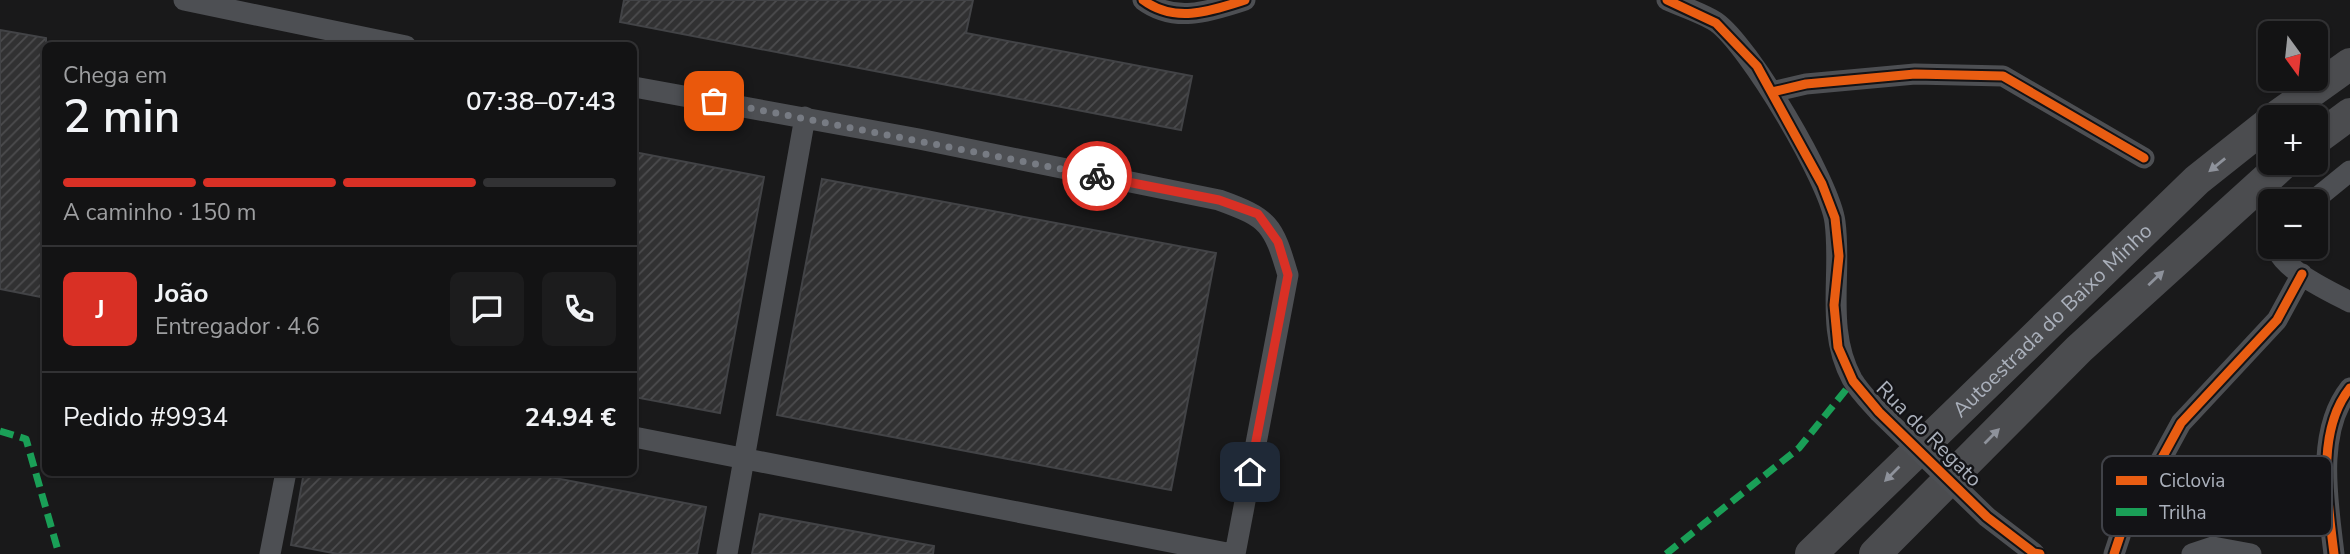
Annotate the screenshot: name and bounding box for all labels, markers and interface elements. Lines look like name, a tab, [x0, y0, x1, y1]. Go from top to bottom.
north arrow	[2258, 21, 2328, 91]
map controls	[2258, 21, 2328, 259]
text: Chega em	[63, 60, 167, 91]
pin	[684, 71, 744, 131]
icon: bag	[695, 82, 733, 120]
text: 07:38–07:43	[466, 84, 616, 119]
text: 2 min	[63, 85, 180, 148]
button: +	[2258, 105, 2328, 175]
courier	[1062, 141, 1132, 211]
icon: bike	[1078, 157, 1116, 195]
one-way arrow	[2208, 157, 2225, 172]
button: −	[2258, 189, 2328, 259]
text: A caminho · 150 m	[63, 197, 256, 228]
street label: Autoestrada do Baixo Minho	[1946, 217, 2158, 423]
one-way arrow	[2147, 270, 2165, 286]
button: chat	[450, 272, 524, 346]
button: phone	[542, 272, 616, 346]
text: João	[155, 276, 208, 311]
text: J	[95, 292, 105, 327]
text: Entregador · 4.6	[155, 311, 320, 342]
street label: Rua do Regato	[1870, 375, 1988, 493]
text: Pedido #9934	[63, 400, 228, 435]
text: 24.94 €	[525, 400, 616, 435]
one-way arrow	[1984, 428, 2000, 444]
pin	[1220, 442, 1280, 502]
icon: home	[1231, 453, 1269, 491]
legend	[2102, 456, 2332, 536]
one-way arrow	[1885, 465, 1901, 482]
text: Ciclovia	[2159, 468, 2225, 494]
text: Trilha	[2159, 500, 2207, 526]

